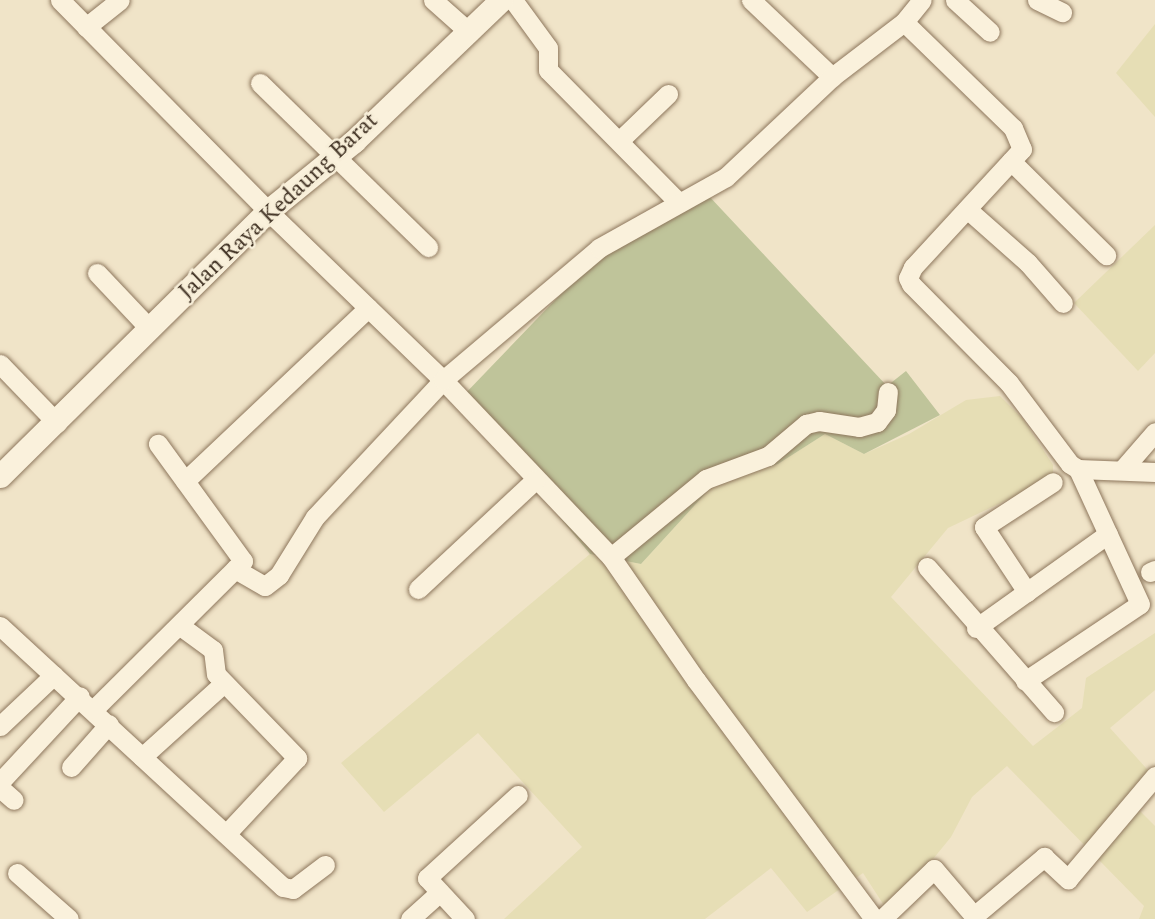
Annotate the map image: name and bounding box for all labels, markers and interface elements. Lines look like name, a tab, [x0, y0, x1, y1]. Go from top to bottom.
street label: Jalan Raya Kedaung Barat	[174, 108, 384, 306]

